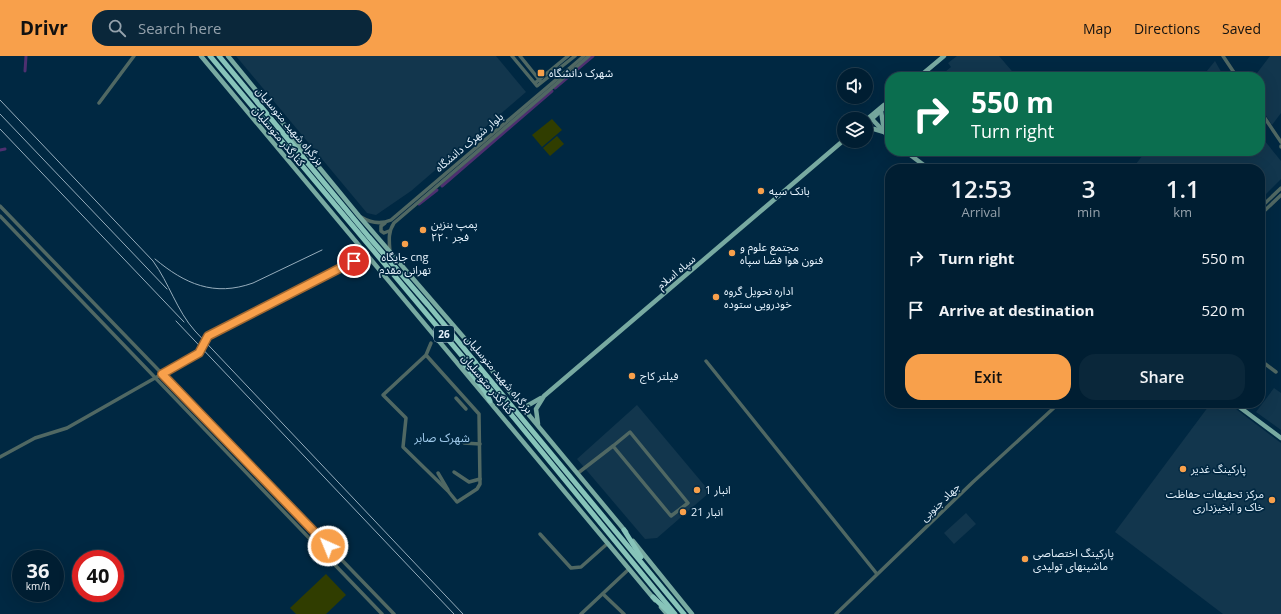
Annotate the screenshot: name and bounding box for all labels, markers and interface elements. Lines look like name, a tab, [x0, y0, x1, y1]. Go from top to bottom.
search box	[92, 10, 372, 46]
text: Drivr	[20, 15, 68, 41]
icon: search	[106, 17, 128, 39]
text: Search here	[138, 18, 222, 38]
text: Map	[1083, 19, 1112, 38]
text: Directions	[1134, 19, 1200, 38]
text: Saved	[1222, 19, 1261, 38]
place label: شهرک دانشگاه	[549, 65, 613, 80]
marker: شهرک دانشگاه	[536, 68, 546, 78]
map controls	[837, 68, 873, 148]
button: sound	[837, 68, 873, 104]
street label: بزرگراه شهید متوسلیان	[253, 83, 328, 168]
text: 550 m	[971, 83, 1054, 121]
icon: right	[905, 88, 957, 140]
street label: کنارگذر متوسلیان	[250, 102, 309, 169]
street label: بلوار شهرک دانشگاه	[431, 109, 506, 175]
button: layers	[837, 112, 873, 148]
text: Turn right	[971, 119, 1054, 143]
text: 12:53	[950, 172, 1012, 205]
text: 3	[1082, 172, 1096, 205]
text: 1.1	[1166, 172, 1200, 205]
place label: بانک سپه	[769, 183, 810, 199]
marker: بانک سپه	[756, 186, 766, 196]
text: Arrival	[961, 203, 1001, 221]
text: min	[1077, 203, 1100, 221]
text: km	[1173, 203, 1192, 221]
place label: پمپ بنزین ۲۲۰ فجر	[431, 216, 478, 244]
marker: پمپ بنزین ۲۲۰ فجر	[418, 225, 428, 235]
marker: جایگاه cng تهرانی مقدم	[400, 239, 410, 249]
place label: مجتمع علوم و فنون هوا فضا سپاه	[740, 239, 823, 268]
pin	[337, 244, 371, 278]
icon: right	[905, 247, 927, 269]
marker: مجتمع علوم و فنون هوا فضا سپاه	[727, 248, 737, 258]
text: Turn right	[939, 248, 1014, 268]
text: 550 m	[1201, 248, 1245, 268]
place label: جایگاه cng تهرانی مقدم	[379, 249, 431, 278]
icon: arrive	[343, 250, 365, 272]
street label: سپاه اسلام	[653, 251, 699, 293]
place label: اداره تحویل گروه خودرویی ستوده	[724, 283, 793, 311]
marker: اداره تحویل گروه خودرویی ستوده	[711, 292, 721, 302]
icon: arrive	[905, 299, 927, 321]
text: Arrive at destination	[939, 300, 1094, 320]
text: 520 m	[1201, 300, 1245, 320]
road number: 26	[434, 326, 454, 342]
street label: بزرگراه شهید متوسلیان	[462, 331, 537, 416]
street label: کنارگذر متوسلیان	[459, 350, 518, 417]
button: Exit	[905, 354, 1071, 400]
button: Share	[1079, 354, 1245, 400]
place label: فیلتر کاج	[640, 368, 678, 384]
marker: فیلتر کاج	[627, 371, 637, 381]
district label: شهرک صابر	[413, 429, 470, 446]
place label: پارکینگ غدیر	[1190, 461, 1246, 477]
marker: پارکینگ غدیر	[1178, 464, 1188, 474]
street label: جهاد جنوبی	[917, 479, 963, 524]
place label: انبار 1	[705, 482, 731, 497]
marker: انبار 1	[692, 485, 702, 495]
place label: مرکز تحقیقات حفاظت خاک و آبخیزداری	[1166, 486, 1265, 514]
marker: مرکز تحقیقات حفاظت خاک و آبخیزداری	[1267, 495, 1277, 505]
place label: انبار 21	[691, 504, 723, 519]
marker: انبار 21	[678, 507, 688, 517]
position arrow	[307, 525, 349, 567]
place label: پارکینگ اختصاصی ماشینهای تولیدی	[1033, 545, 1114, 573]
speed limit sign: 40	[72, 550, 124, 602]
marker: پارکینگ اختصاصی ماشینهای تولیدی	[1020, 554, 1030, 564]
text: 36	[27, 557, 49, 584]
text: km/h	[26, 579, 50, 593]

